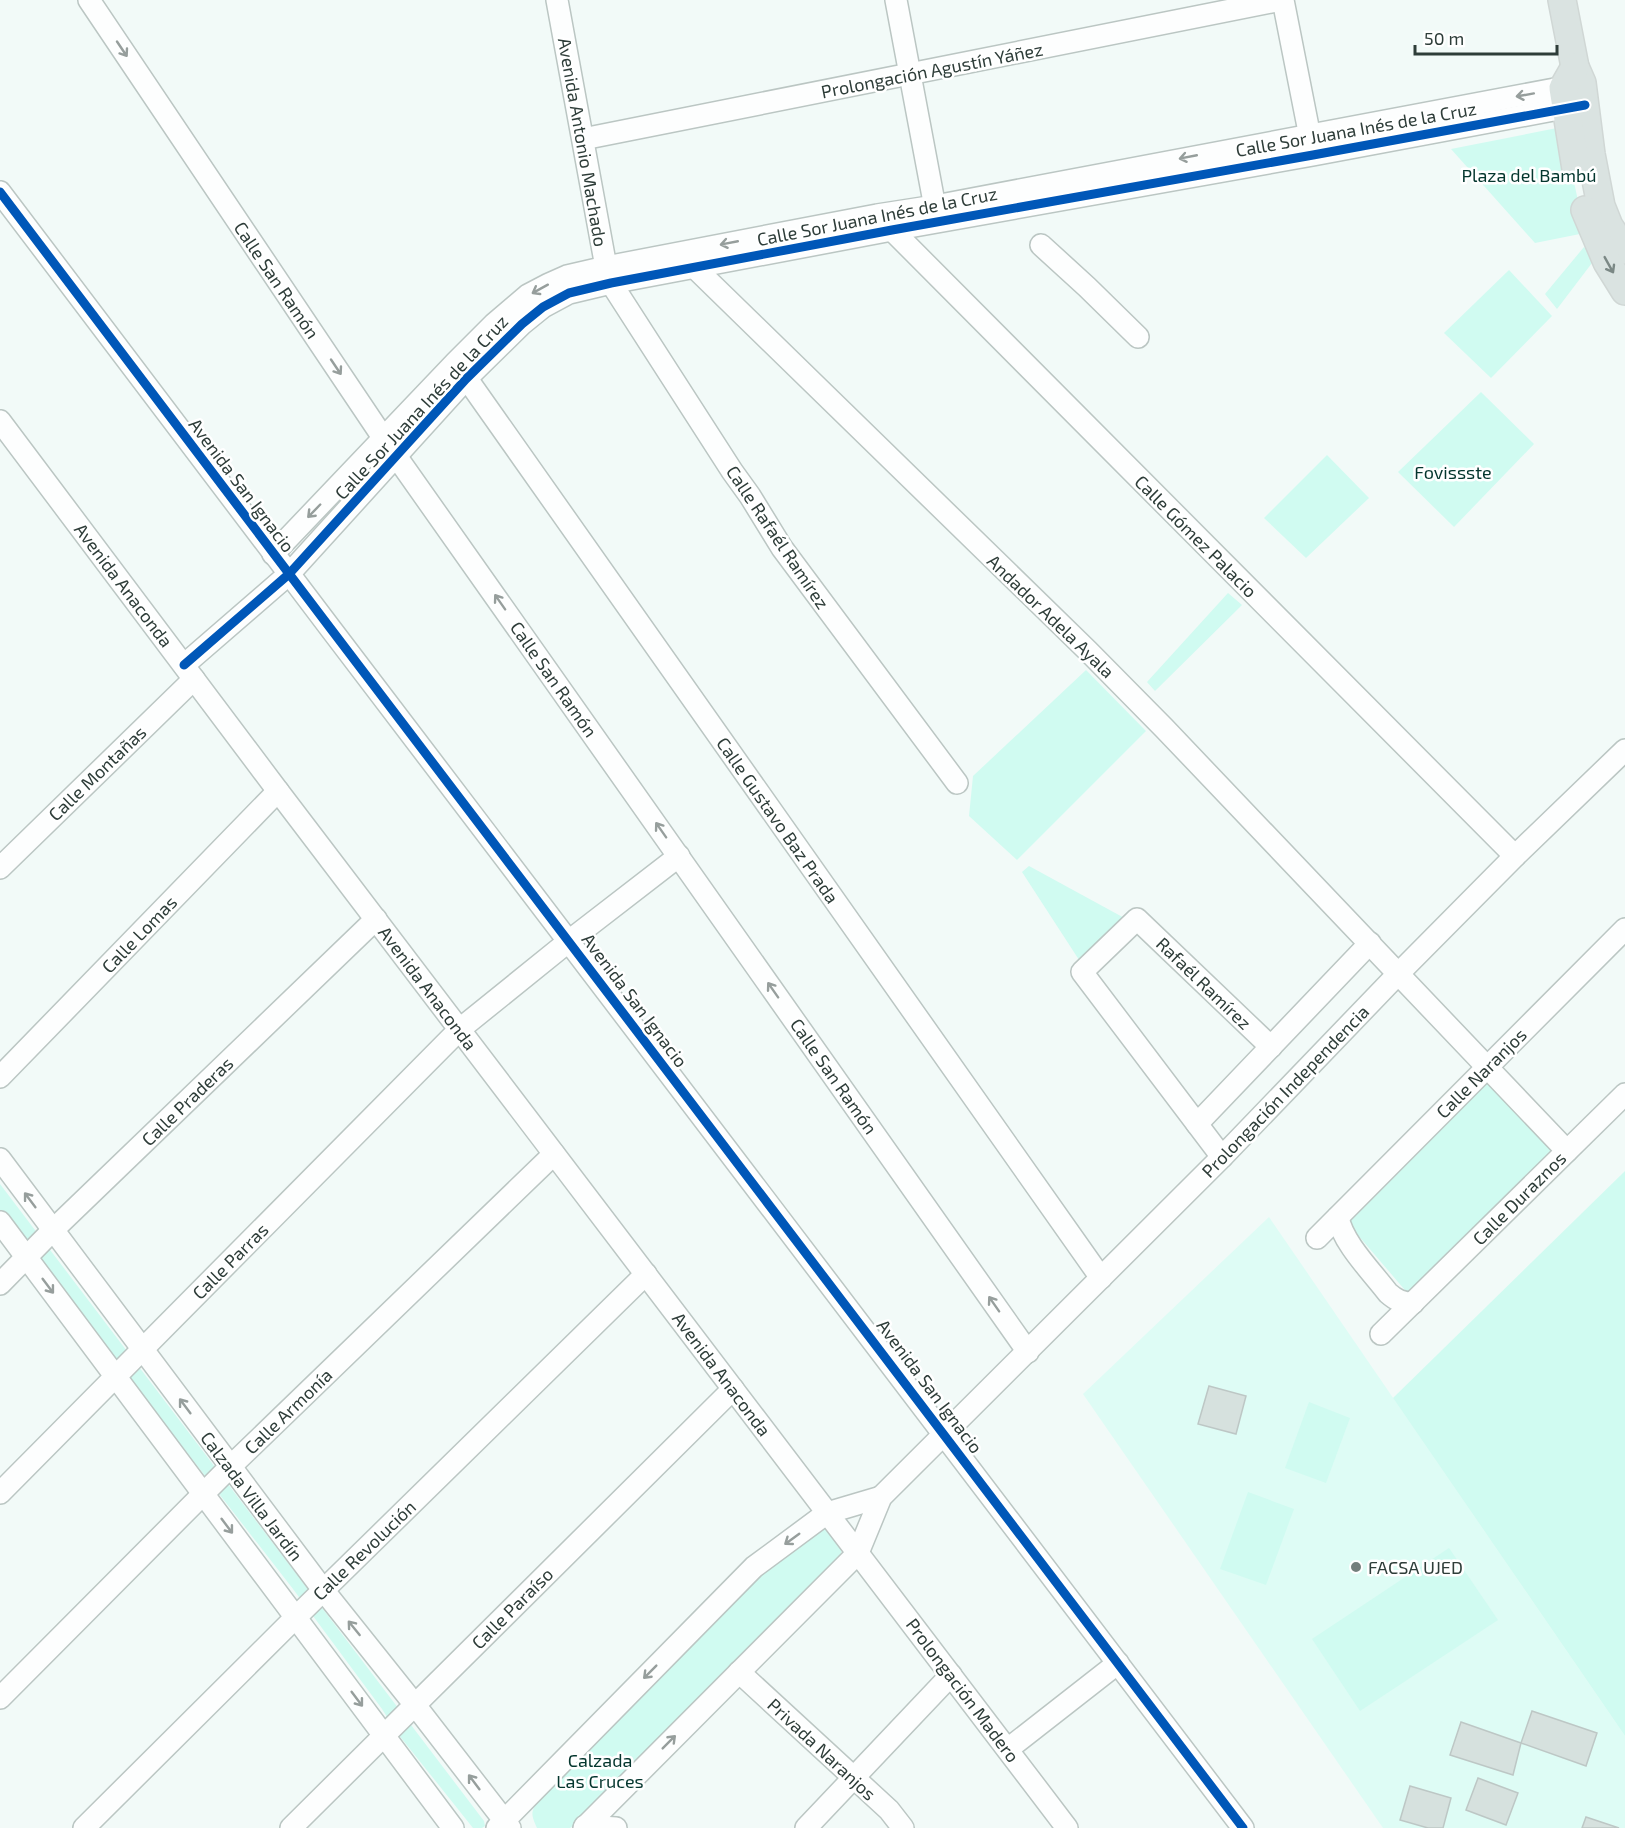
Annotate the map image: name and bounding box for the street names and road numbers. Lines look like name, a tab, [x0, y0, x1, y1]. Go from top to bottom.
street label: Avenida Antonio Machado	[554, 36, 612, 248]
street label: Prolongación Agustín Yáñez	[819, 38, 1045, 102]
street label: Calle Sor Juana Inés de la Cruz	[1234, 97, 1478, 161]
street label: Calle Sor Juana Inés de la Cruz	[755, 182, 999, 250]
street label: Calle San Ramón	[230, 217, 324, 343]
street label: Calle Sor Juana Inés de la Cruz	[330, 310, 512, 504]
street label: Avenida San Ignacio	[184, 414, 300, 556]
street label: Calle Rafaél Ramírez	[722, 461, 834, 613]
street label: Calle Gómez Palacio	[1130, 470, 1262, 602]
street label: Avenida Anaconda	[70, 519, 178, 651]
street label: Andador Adela Ayala	[983, 550, 1119, 682]
street label: Calle San Ramón	[506, 617, 602, 741]
street label: Calle Montañas	[44, 721, 150, 825]
street label: Calle Gustavo Baz Prada	[712, 733, 844, 907]
street label: Calle Lomas	[97, 891, 181, 977]
street label: Avenida Anaconda	[374, 922, 482, 1054]
street label: Avenida San Ignacio	[577, 929, 693, 1071]
street label: Rafaél Ramírez	[1152, 932, 1256, 1034]
street label: Prolongación Independencia	[1197, 1000, 1373, 1182]
street label: Calle San Ramón	[786, 1014, 882, 1138]
street label: Calle Naranjos	[1431, 1023, 1531, 1123]
street label: Calle Praderas	[137, 1052, 237, 1150]
street label: Calle Duraznos	[1468, 1147, 1570, 1249]
street label: Calle Parras	[187, 1218, 273, 1304]
street label: Avenida Anaconda	[668, 1308, 776, 1440]
street label: Avenida San Ignacio	[872, 1315, 988, 1457]
street label: Calle Armonía	[240, 1364, 336, 1458]
street label: Calzada Villa Jardín	[196, 1427, 308, 1565]
street label: Calle Revolución	[308, 1495, 420, 1605]
street label: Calle Paraíso	[467, 1563, 557, 1653]
street label: Prolongación Madero	[902, 1614, 1024, 1766]
street label: Privada Naranjos	[763, 1693, 881, 1805]

